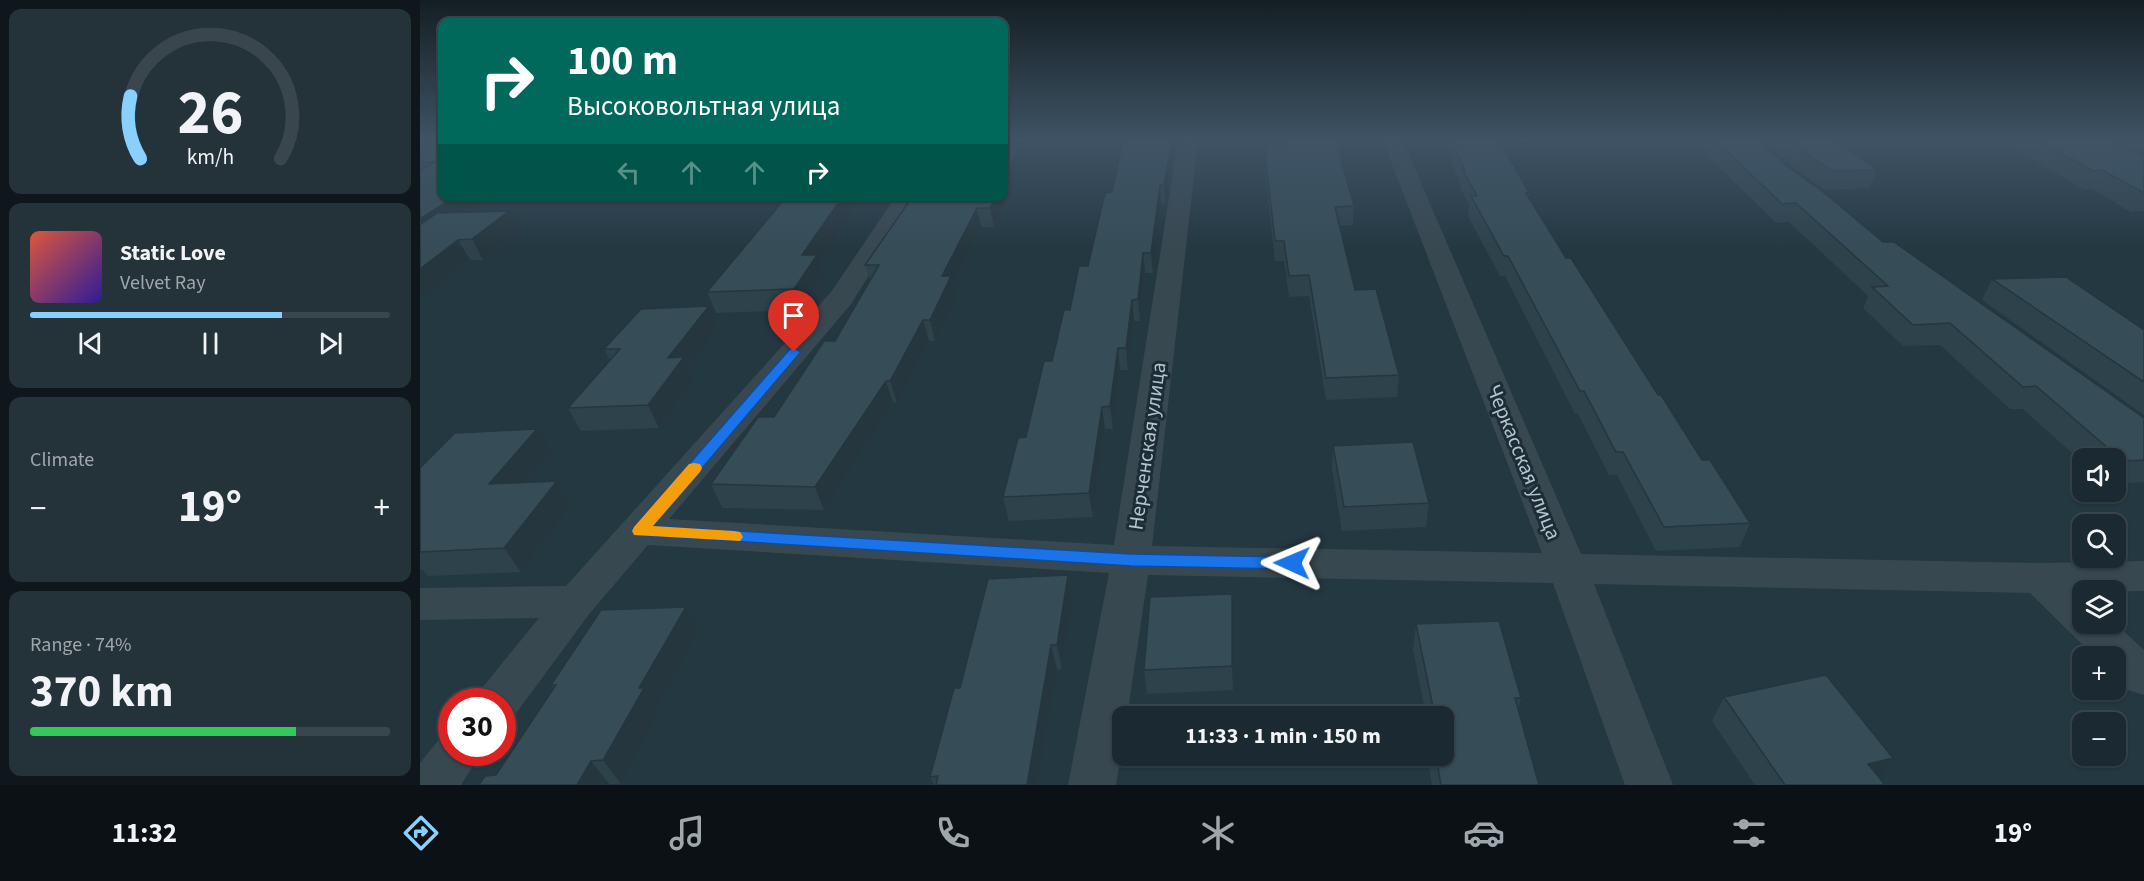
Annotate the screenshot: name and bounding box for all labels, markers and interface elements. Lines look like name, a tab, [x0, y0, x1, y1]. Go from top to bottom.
text: 100 m	[567, 31, 678, 91]
icon: right	[468, 42, 546, 120]
text: 26	[177, 69, 243, 158]
text: Высоковольтная улица	[567, 87, 840, 126]
text: km/h	[186, 142, 234, 173]
icon: left	[612, 156, 645, 189]
icon: ahead	[675, 156, 708, 189]
icon: ahead	[738, 156, 771, 189]
icon: right	[801, 156, 834, 189]
text: Static Love	[120, 237, 226, 269]
text: Velvet Ray	[120, 269, 206, 297]
pin	[768, 290, 819, 352]
icon: arrive	[777, 299, 810, 332]
icon: previous	[74, 327, 107, 360]
icon: pause	[194, 327, 227, 360]
icon: next	[314, 327, 347, 360]
street label: Нерченская улица	[1120, 360, 1174, 532]
street label: Черкасская улица	[1479, 380, 1569, 544]
text: Climate	[30, 446, 94, 474]
map controls	[2072, 448, 2126, 766]
button: sound	[2072, 448, 2126, 502]
text: 19°	[178, 475, 242, 539]
text: −	[30, 485, 46, 532]
text: +	[374, 485, 390, 532]
button: search	[2072, 514, 2126, 568]
position arrow	[1260, 531, 1324, 595]
button: layers	[2072, 580, 2126, 634]
text: Range · 74%	[30, 631, 131, 659]
button: +	[2072, 646, 2126, 700]
text: 370 km	[30, 660, 174, 724]
speed limit sign: 30	[438, 688, 516, 766]
button: −	[2072, 712, 2126, 766]
text: 11:33 · 1 min · 150 m	[1185, 720, 1381, 752]
icon: directions	[400, 812, 442, 854]
icon: music	[666, 812, 708, 854]
icon: phone	[932, 812, 974, 854]
icon: climate	[1197, 812, 1239, 854]
icon: car	[1463, 812, 1505, 854]
icon: filters	[1728, 812, 1770, 854]
text: 11:32	[112, 814, 177, 853]
text: 19°	[1994, 814, 2032, 853]

